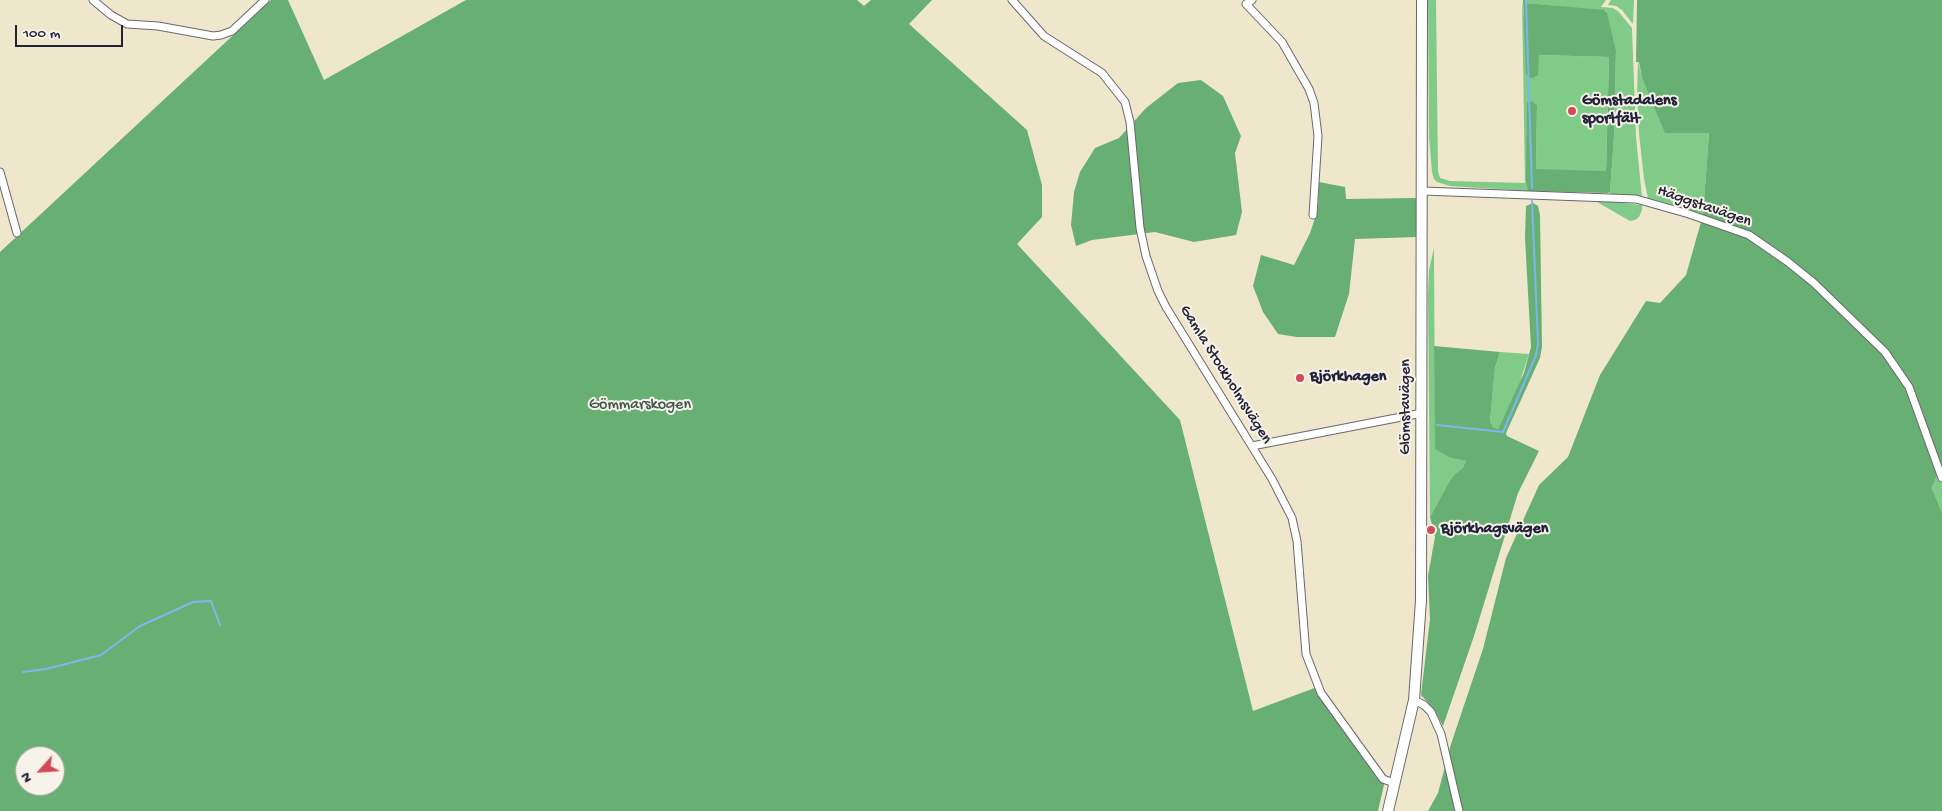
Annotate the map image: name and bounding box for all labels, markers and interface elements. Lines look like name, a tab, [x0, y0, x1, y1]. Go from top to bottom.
scale bar	[18, 15, 125, 47]
text: 100 m	[23, 25, 60, 43]
place label: Gömstadalens sportfält	[1582, 92, 1677, 130]
marker: Gömstadalens sportfält	[1566, 105, 1578, 117]
street label: Häggstavägen	[1654, 182, 1754, 232]
street label: Gamla Stockholmsvägen	[1174, 302, 1276, 448]
street label: Glömstavägen	[1397, 359, 1417, 455]
place label: Björkhagen	[1310, 368, 1386, 388]
marker: Björkhagen	[1294, 372, 1306, 384]
park label: Gömmarskogen	[589, 396, 691, 416]
place label: Björkhagsvägen	[1441, 520, 1548, 540]
marker: Björkhagsvägen	[1425, 524, 1437, 536]
north arrow	[15, 746, 65, 796]
text: N	[17, 770, 37, 785]

